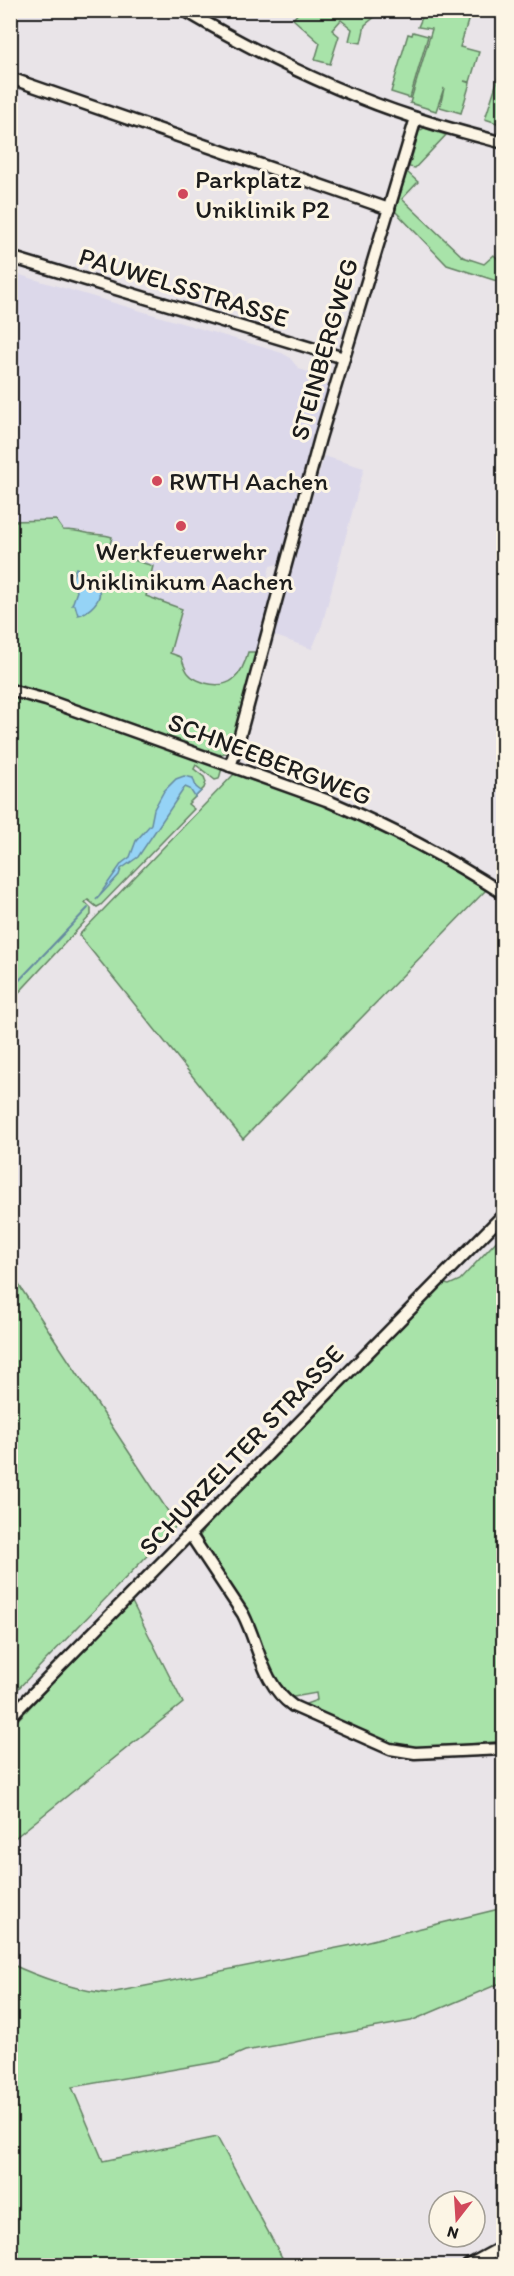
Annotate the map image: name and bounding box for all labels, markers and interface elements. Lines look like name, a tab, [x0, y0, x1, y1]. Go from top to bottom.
place label: Parkplatz Uniklinik P2	[195, 163, 330, 225]
marker: Parkplatz Uniklinik P2	[176, 187, 190, 201]
street label: PAUWELSSTRASSE	[75, 240, 293, 334]
street label: STEINBERGWEG	[283, 254, 365, 444]
place label: RWTH Aachen	[169, 465, 328, 497]
marker: RWTH Aachen	[150, 474, 164, 488]
marker: Werkfeuerwehr Uniklinikum Aachen	[174, 519, 188, 533]
place label: Werkfeuerwehr Uniklinikum Aachen	[69, 535, 294, 597]
street label: SCHNEEBERGWEG	[164, 706, 376, 812]
street label: SCHURZELTER STRASSE	[132, 1338, 350, 1562]
north arrow	[427, 2189, 487, 2249]
text: N	[445, 2222, 461, 2244]

